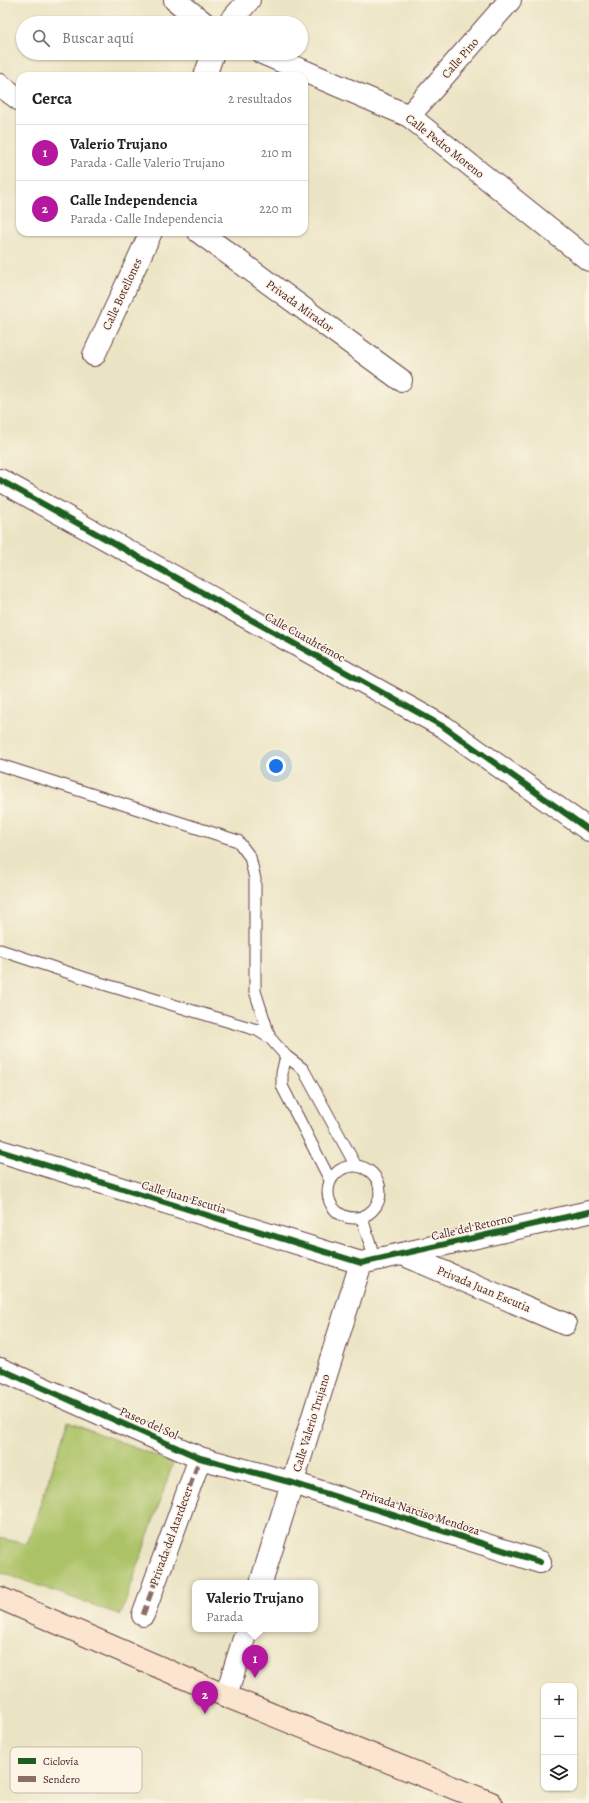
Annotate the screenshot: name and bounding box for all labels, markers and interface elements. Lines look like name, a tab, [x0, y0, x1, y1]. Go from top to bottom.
search box	[16, 16, 308, 60]
icon: search	[30, 27, 52, 49]
text: Buscar aquí	[62, 28, 134, 48]
street label: Calle Pino	[438, 34, 482, 82]
text: Cerca	[32, 87, 72, 110]
text: 2 resultados	[228, 90, 292, 107]
street label: Calle Pedro Moreno	[402, 110, 488, 182]
text: Valerio Trujano	[70, 134, 168, 154]
text: 1	[43, 144, 47, 161]
text: 210 m	[261, 144, 292, 161]
text: Parada · Calle Valerio Trujano	[70, 154, 225, 171]
text: Calle Independencia	[70, 190, 198, 210]
text: 2	[42, 200, 48, 217]
text: 220 m	[259, 200, 292, 217]
text: Parada · Calle Independencia	[70, 210, 223, 227]
street label: Calle Botellones	[98, 255, 146, 333]
street label: Privada Mirador	[263, 276, 337, 336]
street label: Calle Cuauhtémoc	[262, 608, 348, 666]
your location	[266, 756, 286, 776]
street label: Calle Juan Escutia	[140, 1177, 229, 1218]
street label: Calle del Retorno	[430, 1210, 514, 1244]
street label: Privada Juan Escutia	[435, 1262, 534, 1316]
street label: Calle Valerio Trujano	[288, 1372, 334, 1474]
street label: Paseo del Sol	[117, 1403, 181, 1443]
street label: Privada del Atardecer	[146, 1484, 197, 1588]
street label: Privada Narciso Mendoza	[358, 1485, 482, 1539]
popup	[192, 1580, 318, 1632]
text: Valerio Trujano	[206, 1588, 304, 1608]
text: Parada	[206, 1608, 243, 1625]
pin: 1	[242, 1645, 268, 1678]
pin: 2	[192, 1681, 218, 1714]
map controls	[541, 1683, 577, 1791]
button: +	[541, 1683, 577, 1719]
button: −	[541, 1719, 577, 1755]
legend	[10, 1747, 142, 1793]
text: Ciclovía	[43, 1754, 79, 1769]
button: layers	[541, 1755, 577, 1791]
text: Sendero	[43, 1772, 81, 1787]

